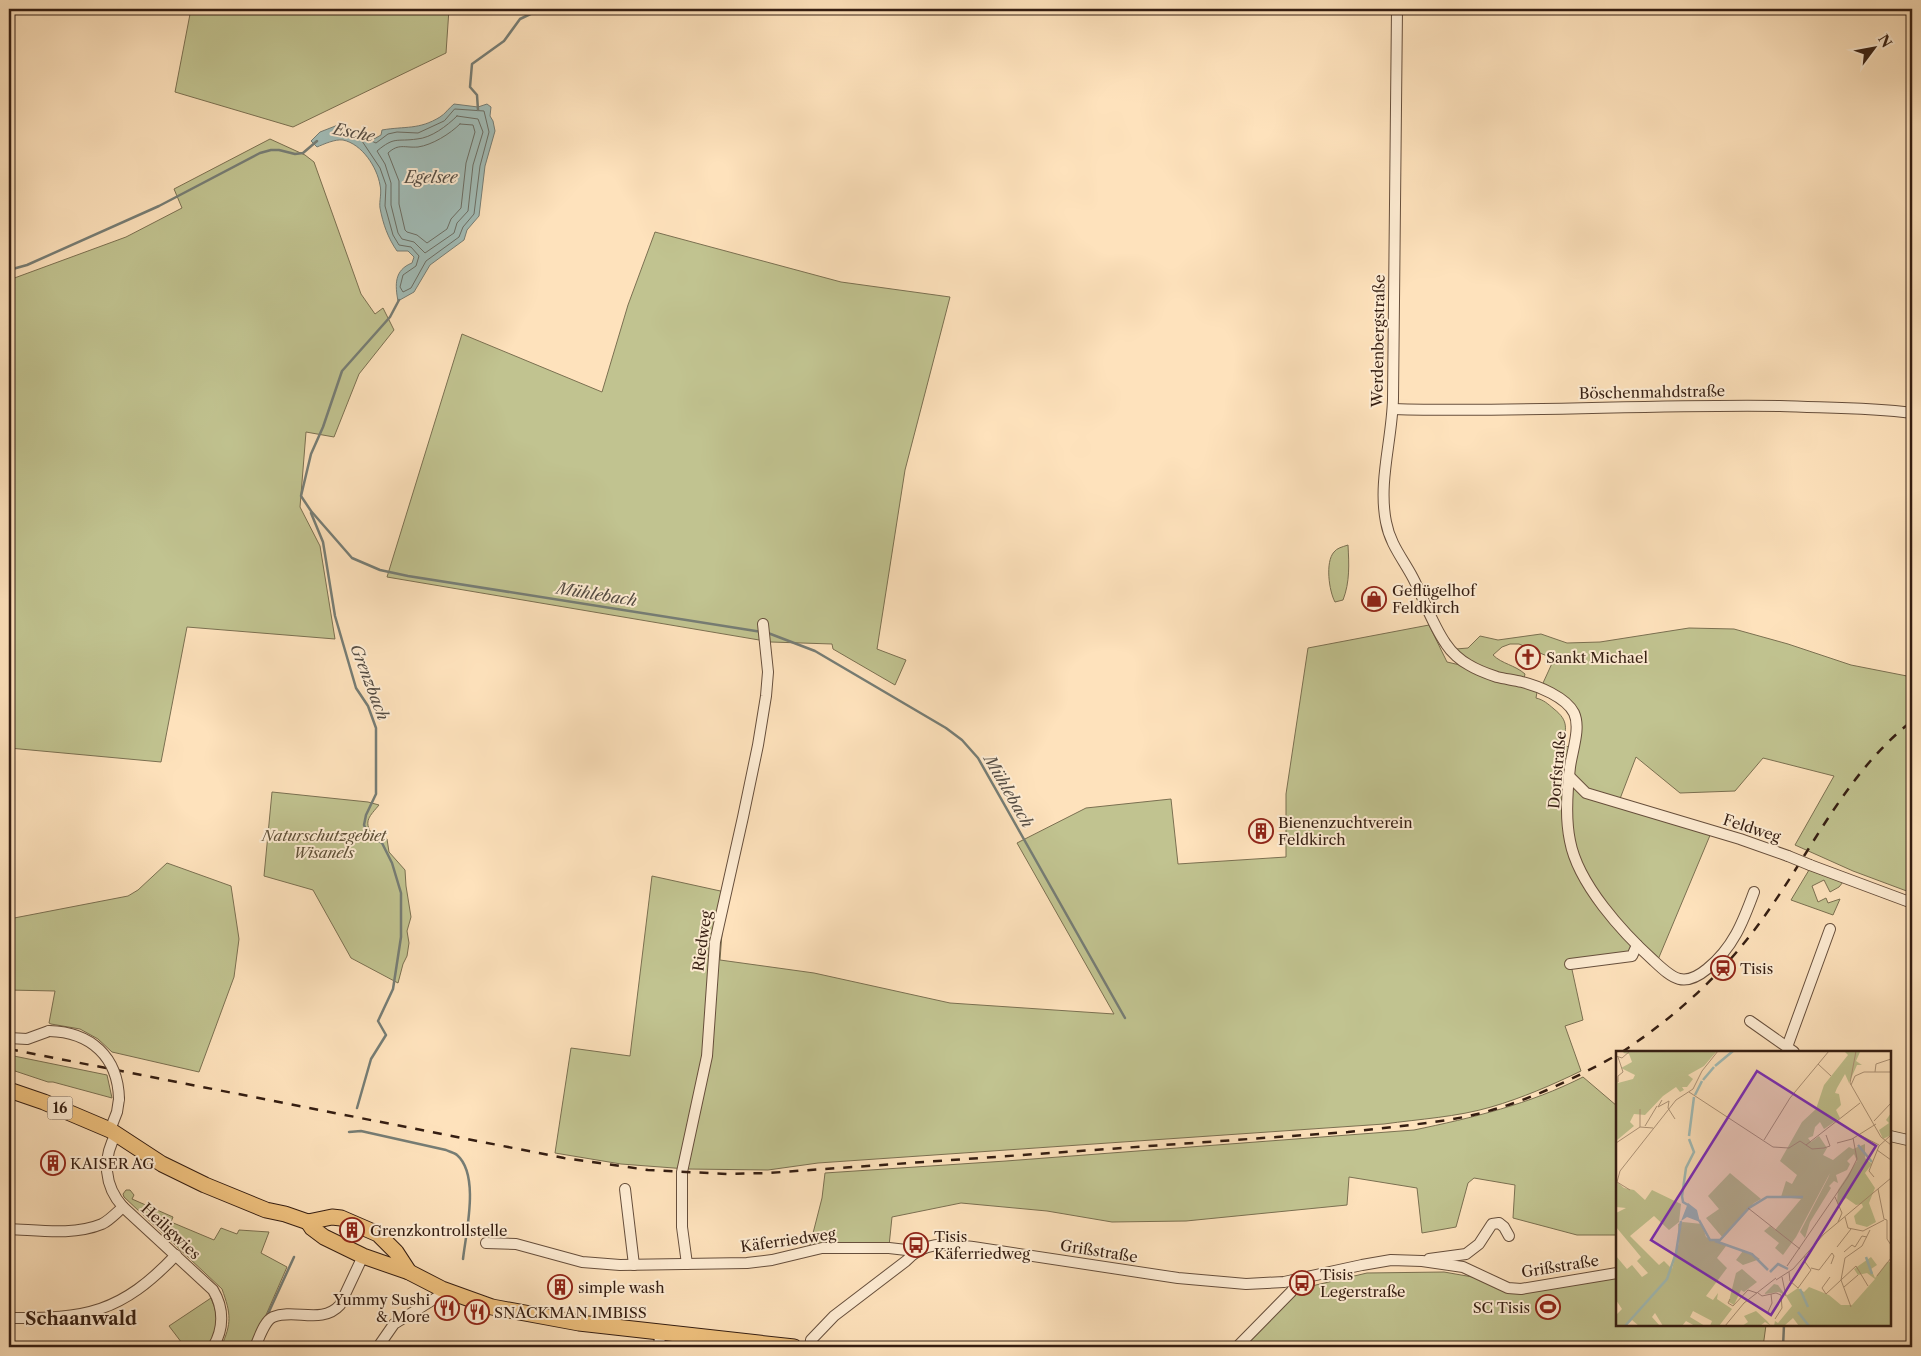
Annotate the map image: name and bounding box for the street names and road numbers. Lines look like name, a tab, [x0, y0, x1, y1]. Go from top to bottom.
street label: Werdenbergstraße	[1367, 274, 1389, 409]
street label: Böschenmahdstraße	[1579, 381, 1725, 403]
street label: Dorfstraße	[1544, 730, 1570, 810]
street label: Feldweg	[1721, 810, 1783, 846]
street label: Riedweg	[688, 909, 716, 973]
road number: 16	[48, 1096, 72, 1120]
street label: Heiligwies	[137, 1199, 205, 1263]
street label: Käferriedweg	[739, 1224, 837, 1256]
street label: Grißstraße	[1059, 1236, 1139, 1266]
street label: Grißstraße	[1520, 1251, 1600, 1281]

